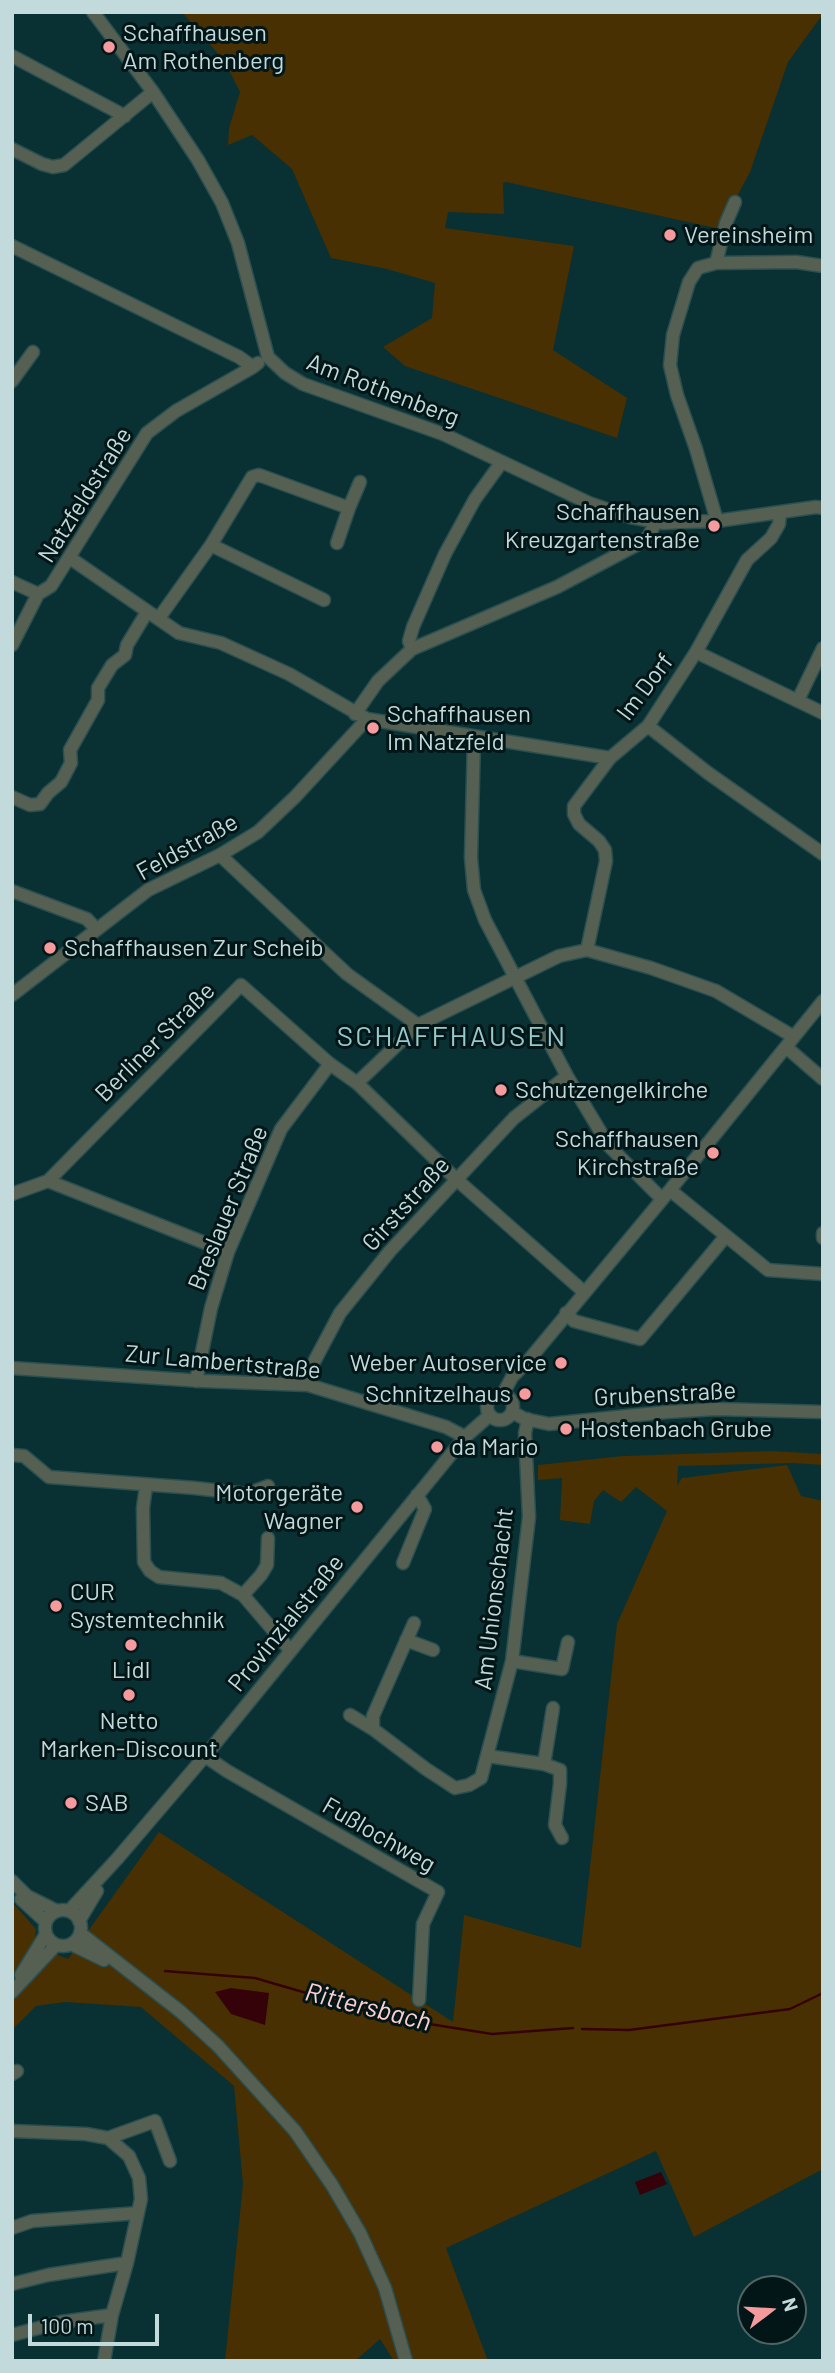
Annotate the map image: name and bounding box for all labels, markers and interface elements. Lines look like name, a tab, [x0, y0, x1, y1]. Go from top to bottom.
place label: Schaffhausen Am Rothenberg	[123, 19, 284, 75]
marker: Schaffhausen Am Rothenberg	[101, 39, 117, 55]
place label: Vereinsheim	[684, 221, 813, 249]
marker: Vereinsheim	[662, 227, 678, 243]
street label: Am Rothenberg	[303, 348, 463, 432]
street label: Natzfeldstraße	[32, 422, 138, 568]
place label: Schaffhausen Kreuzgartenstraße	[505, 498, 700, 554]
marker: Schaffhausen Kreuzgartenstraße	[706, 518, 722, 534]
street label: Im Dorf	[611, 648, 679, 726]
place label: Schaffhausen Im Natzfeld	[387, 700, 531, 756]
marker: Schaffhausen Im Natzfeld	[365, 720, 381, 736]
street label: Feldstraße	[131, 807, 243, 887]
place label: Schaffhausen Zur Scheib	[64, 934, 324, 962]
marker: Schaffhausen Zur Scheib	[42, 940, 58, 956]
street label: Berliner Straße	[89, 976, 221, 1108]
district label: SCHAFFHAUSEN	[338, 1020, 566, 1054]
place label: Schutzengelkirche	[515, 1076, 708, 1104]
marker: Schutzengelkirche	[493, 1082, 509, 1098]
street label: Breslauer Straße	[182, 1122, 274, 1294]
place label: Schaffhausen Kirchstraße	[555, 1125, 699, 1181]
marker: Schaffhausen Kirchstraße	[705, 1145, 721, 1161]
street label: Girststraße	[356, 1151, 456, 1257]
street label: Zur Lambertstraße	[124, 1339, 322, 1385]
place label: Weber Autoservice	[350, 1349, 547, 1377]
marker: Weber Autoservice	[553, 1355, 569, 1371]
street label: Grubenstraße	[593, 1376, 737, 1412]
place label: Schnitzelhaus	[365, 1380, 511, 1408]
marker: Schnitzelhaus	[517, 1386, 533, 1402]
place label: Hostenbach Grube	[580, 1415, 772, 1443]
marker: Hostenbach Grube	[558, 1421, 574, 1437]
place label: da Mario	[451, 1433, 539, 1461]
marker: da Mario	[429, 1439, 445, 1455]
place label: Motorgeräte Wagner	[215, 1479, 343, 1535]
marker: Motorgeräte Wagner	[349, 1499, 365, 1515]
street label: Am Unionschacht	[469, 1506, 519, 1692]
street label: Provinzialstraße	[222, 1549, 350, 1697]
place label: CUR Systemtechnik	[70, 1578, 225, 1634]
marker: CUR Systemtechnik	[48, 1598, 64, 1614]
marker: Lidl	[123, 1637, 139, 1653]
place label: Lidl	[112, 1656, 150, 1684]
marker: Netto Marken-Discount	[121, 1687, 137, 1703]
place label: Netto Marken-Discount	[40, 1707, 218, 1763]
place label: SAB	[85, 1789, 129, 1817]
street label: Fußlochweg	[317, 1791, 441, 1879]
marker: SAB	[63, 1795, 79, 1811]
water label: Rittersbach	[302, 1976, 434, 2038]
north arrow	[737, 2275, 807, 2345]
text: N	[778, 2295, 803, 2314]
scale bar	[32, 2300, 163, 2344]
text: 100 m	[41, 2313, 94, 2338]

